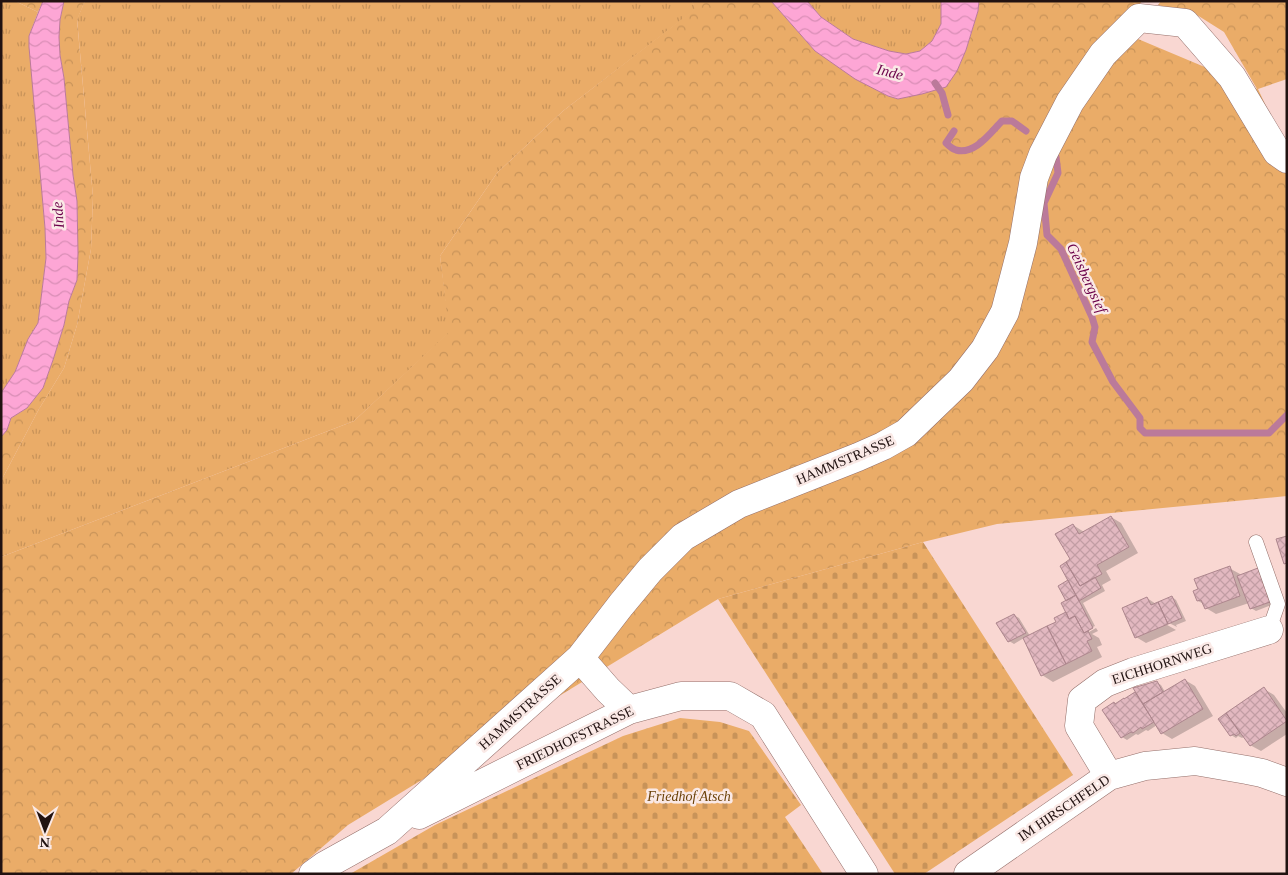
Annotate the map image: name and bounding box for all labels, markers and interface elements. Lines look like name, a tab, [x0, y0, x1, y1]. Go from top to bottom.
water label: Inde	[874, 61, 905, 83]
water label: Inde	[49, 201, 67, 230]
water label: Geisbergsief	[1064, 241, 1111, 317]
street label: HAMMSTRASSE	[794, 433, 896, 487]
street label: EICHHORNWEG	[1110, 641, 1214, 687]
street label: HAMMSTRASSE	[476, 671, 564, 753]
street label: FRIEDHOFSTRASSE	[514, 703, 636, 773]
street label: IM HIRSCHFELD	[1015, 772, 1113, 844]
park label: Friedhof Atsch	[646, 789, 731, 804]
north arrow	[20, 805, 70, 855]
text: N	[40, 835, 50, 850]

